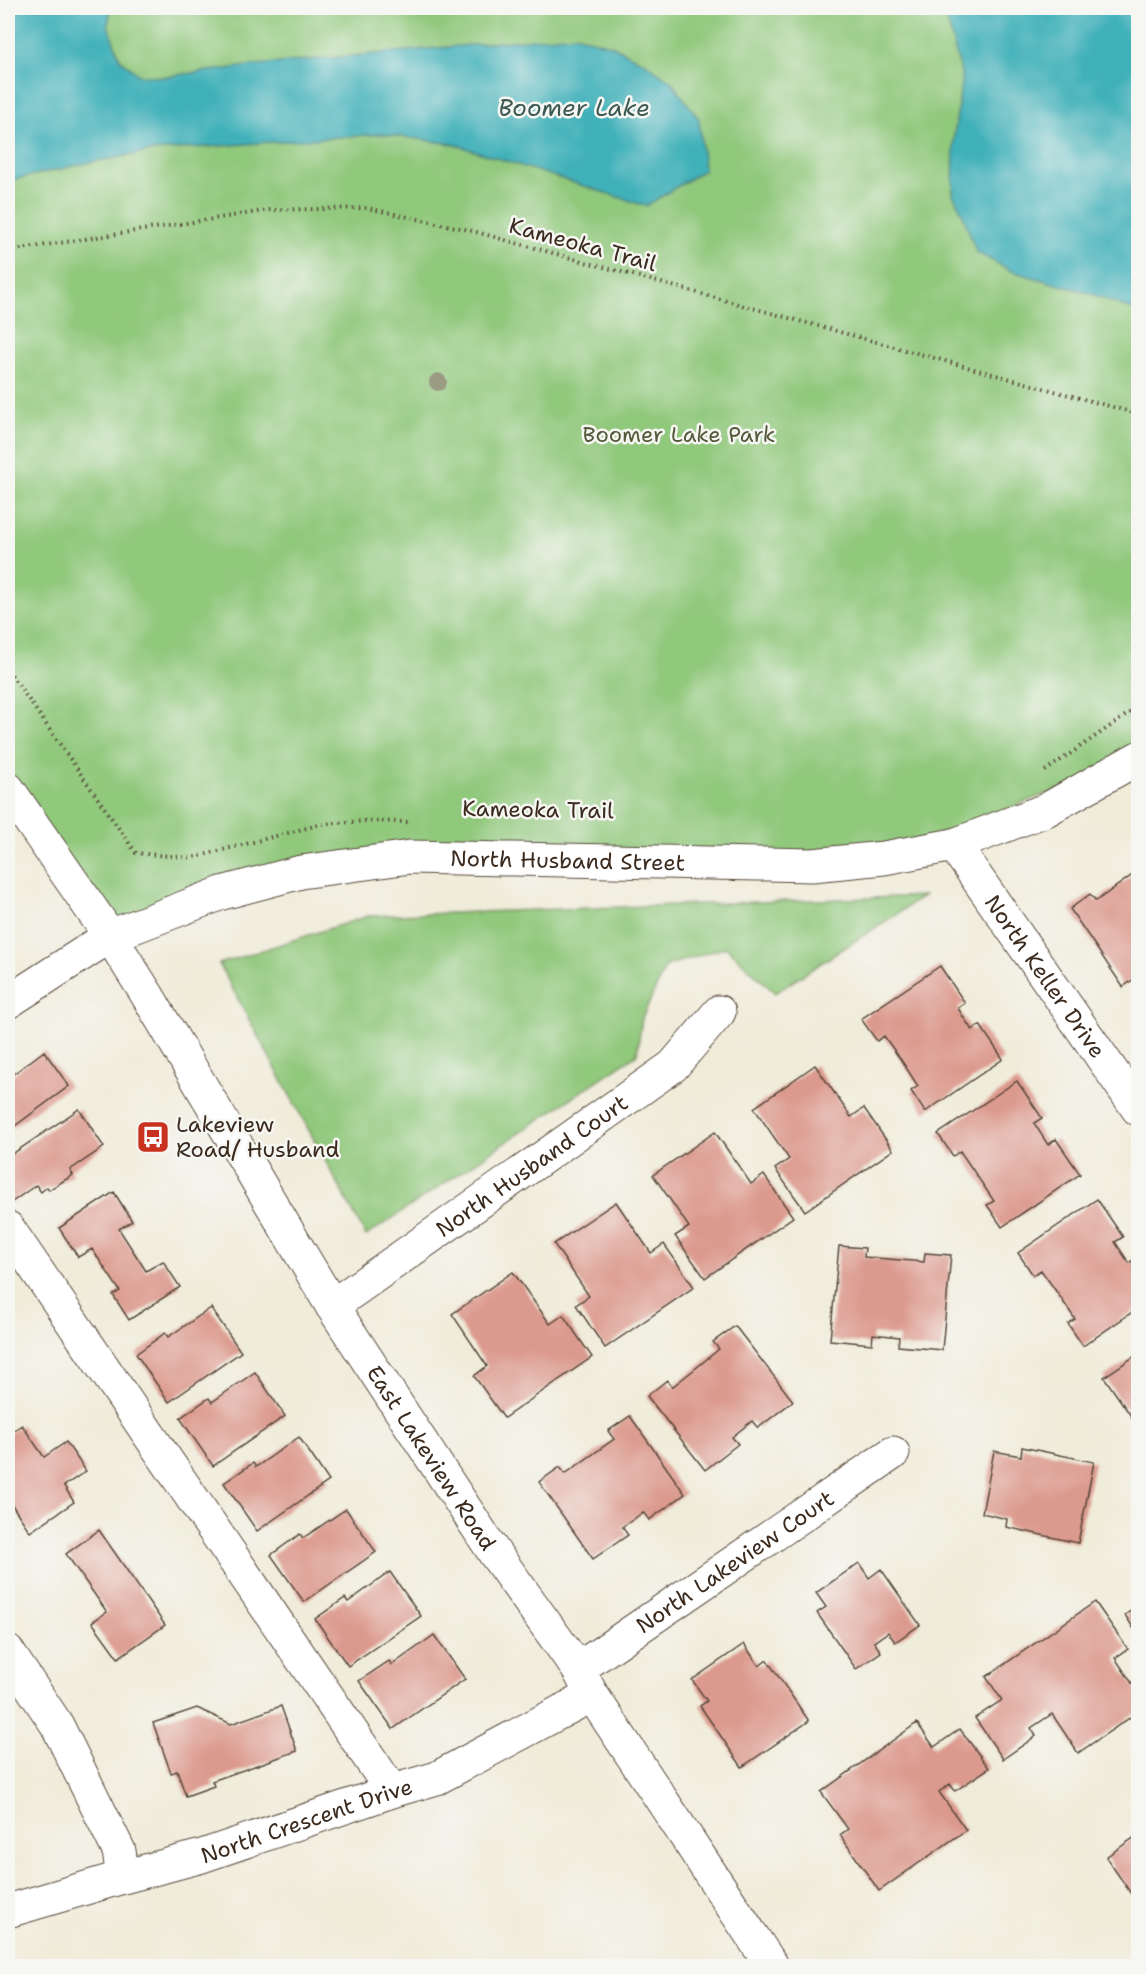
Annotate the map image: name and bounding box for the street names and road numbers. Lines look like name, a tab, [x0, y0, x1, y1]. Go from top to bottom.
street label: Kameoka Trail	[506, 211, 660, 278]
street label: Kameoka Trail	[462, 794, 614, 825]
street label: North Husband Street	[450, 844, 686, 877]
street label: North Keller Drive	[978, 889, 1112, 1064]
street label: North Husband Court	[430, 1088, 634, 1244]
street label: East Lakeview Road	[360, 1360, 503, 1556]
street label: North Lakeview Court	[630, 1484, 840, 1640]
street label: North Crescent Drive	[197, 1772, 416, 1870]

